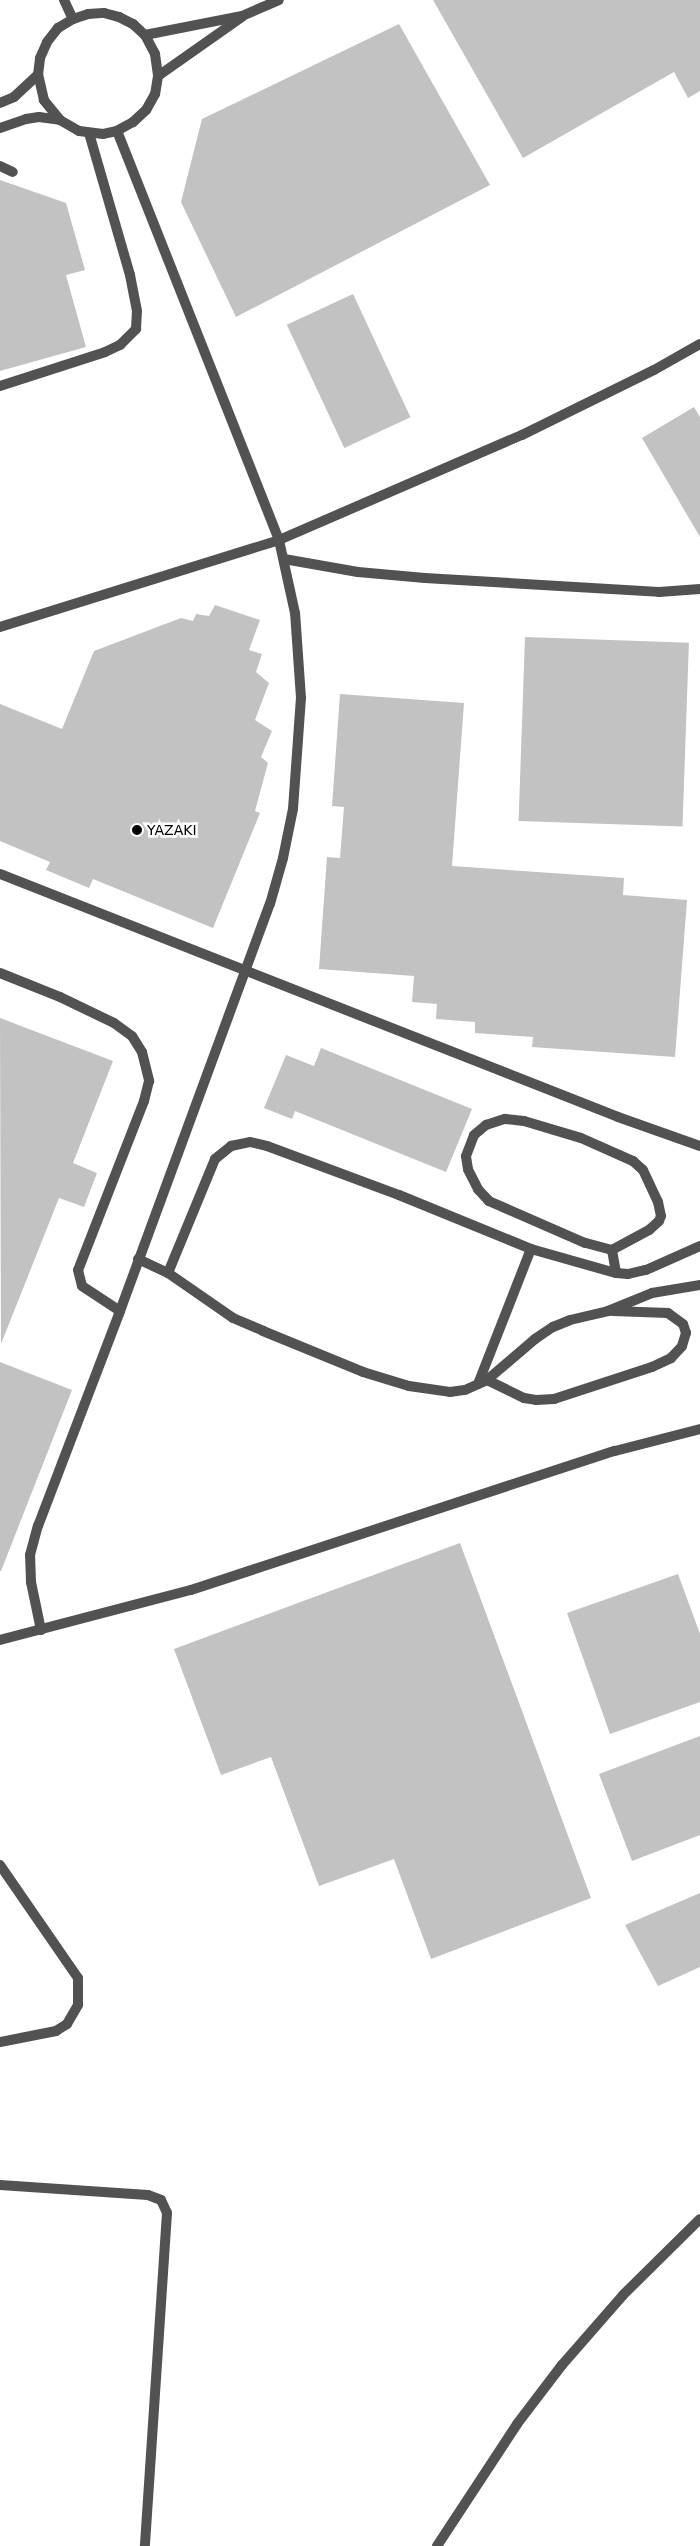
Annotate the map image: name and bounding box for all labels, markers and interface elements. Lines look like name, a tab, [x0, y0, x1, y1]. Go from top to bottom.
place label: YAZAKI	[147, 822, 197, 838]
marker: YAZAKI	[131, 824, 143, 836]

